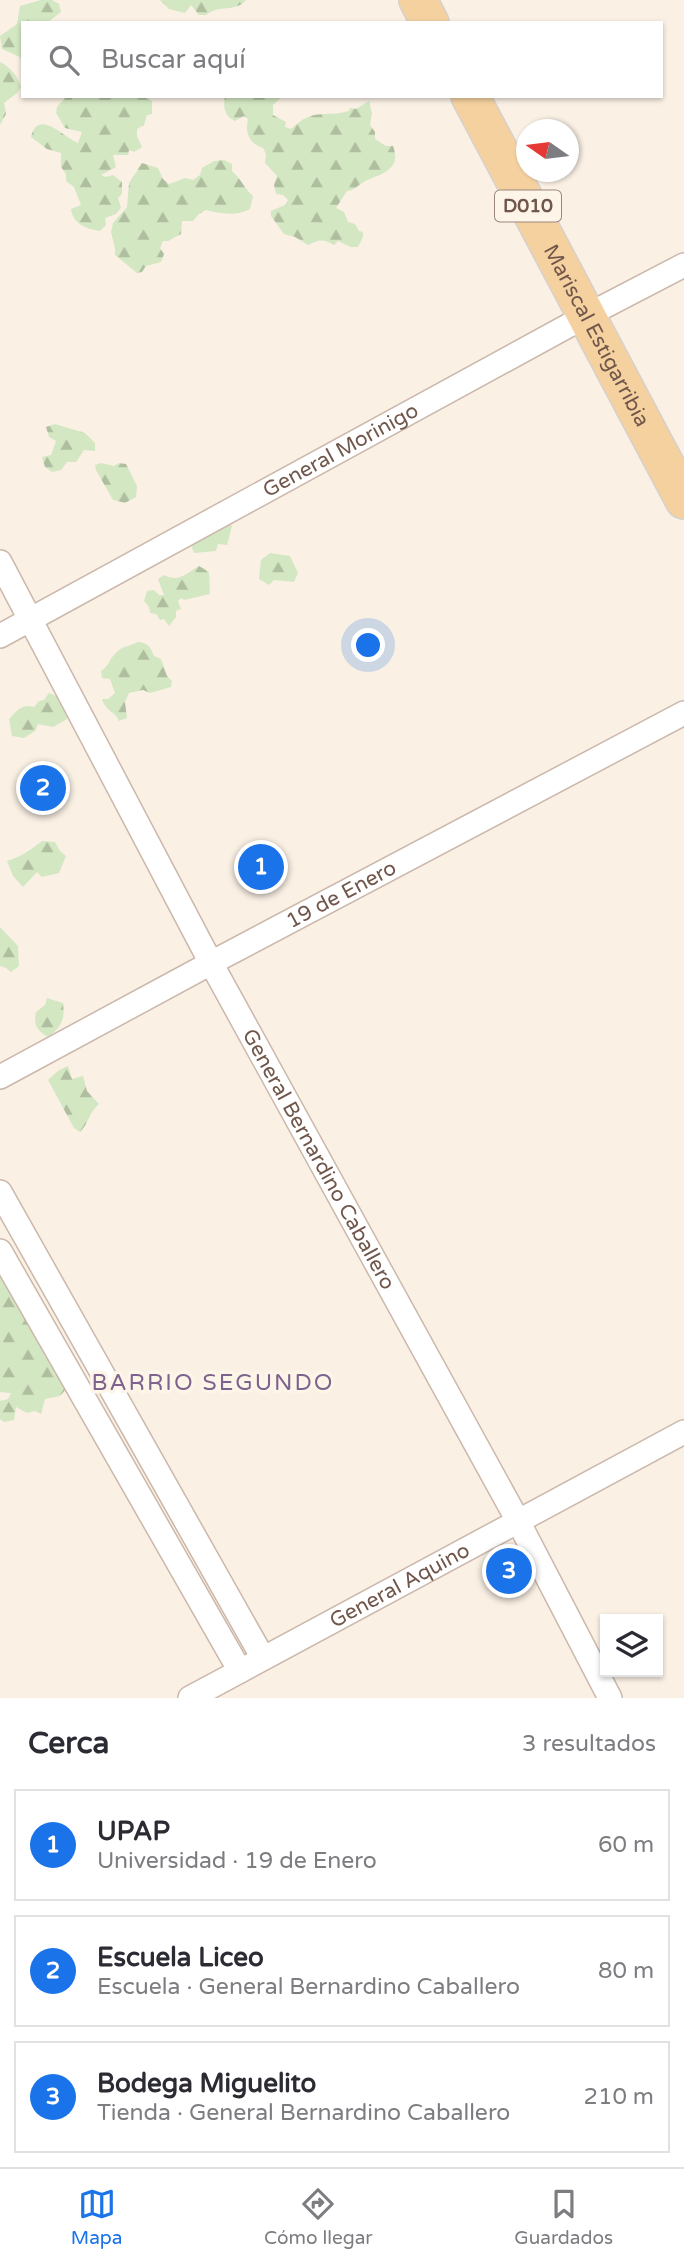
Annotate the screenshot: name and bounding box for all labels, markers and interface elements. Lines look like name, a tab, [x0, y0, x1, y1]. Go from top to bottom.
search box	[21, 21, 663, 98]
icon: search	[45, 41, 83, 79]
text: Buscar aquí	[101, 44, 246, 75]
north arrow	[516, 119, 579, 182]
road number: D010	[495, 190, 561, 222]
street label: Mariscal Estigarribia	[538, 240, 655, 431]
street label: General Morinigo	[259, 398, 423, 503]
your location	[351, 628, 385, 662]
pin: 2	[20, 762, 66, 814]
pin: 1	[238, 841, 284, 893]
street label: 19 de Enero	[282, 855, 400, 934]
street label: General Bernardino Caballero	[237, 1024, 401, 1294]
district label: BARRIO SEGUNDO	[91, 1369, 335, 1397]
street label: General Aquino	[325, 1537, 474, 1633]
pin: 3	[486, 1545, 532, 1597]
map controls	[600, 1614, 663, 1677]
button: layers	[600, 1614, 663, 1677]
text: Cerca	[28, 1725, 109, 1762]
text: 3 resultados	[522, 1730, 656, 1758]
text: UPAP	[97, 1816, 170, 1847]
text: 1	[46, 1831, 60, 1859]
text: 60 m	[598, 1831, 654, 1859]
text: Universidad · 19 de Enero	[97, 1847, 377, 1875]
text: Escuela Liceo	[97, 1942, 264, 1973]
text: 2	[46, 1957, 60, 1985]
text: 80 m	[598, 1957, 654, 1985]
text: Escuela · General Bernardino Caballero	[97, 1973, 520, 2001]
text: Bodega Miguelito	[97, 2068, 316, 2099]
text: 3	[46, 2083, 60, 2111]
text: 210 m	[584, 2083, 654, 2111]
text: Tienda · General Bernardino Caballero	[97, 2099, 510, 2127]
tab: Mapa	[71, 2185, 123, 2249]
tab: Cómo llegar	[264, 2185, 373, 2249]
tab: Guardados	[514, 2185, 613, 2249]

